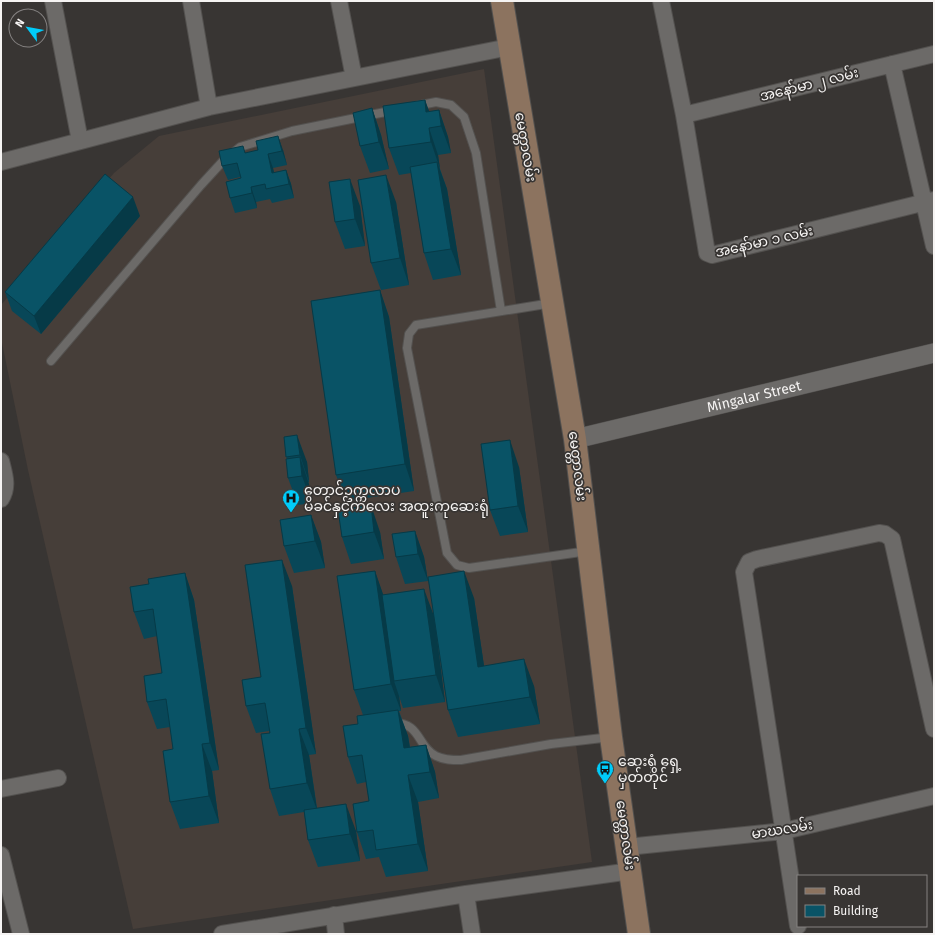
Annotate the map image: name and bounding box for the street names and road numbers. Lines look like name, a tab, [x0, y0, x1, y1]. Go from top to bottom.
street label: အနော်မာ ၂ လမ်း	[758, 62, 861, 108]
street label: မေတ္တာလမ်း	[508, 111, 542, 184]
street label: အနော်မာ ၁ လမ်း	[713, 220, 815, 264]
street label: Mingalar Street	[705, 377, 804, 416]
street label: မေတ္တာလမ်း	[562, 430, 592, 502]
street label: မေတ္တာလမ်း	[609, 799, 641, 871]
street label: မာဃလမ်း	[750, 814, 814, 843]

